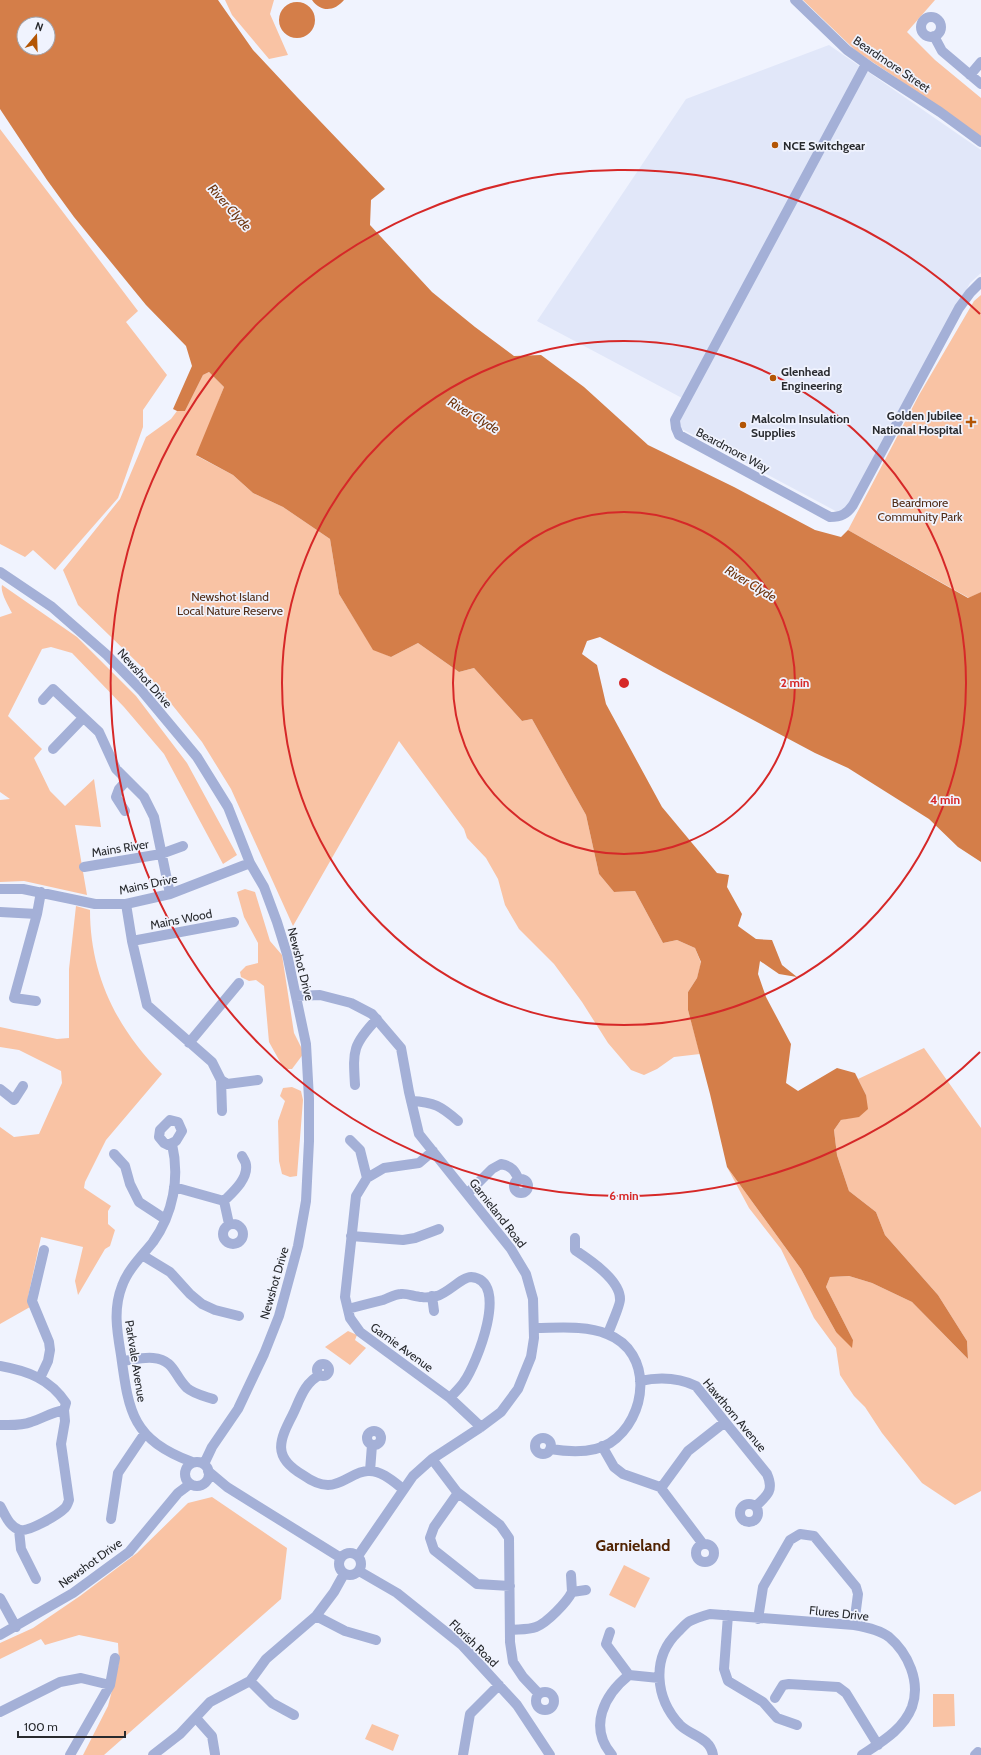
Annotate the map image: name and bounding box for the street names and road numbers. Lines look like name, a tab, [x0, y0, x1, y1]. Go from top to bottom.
street label: Beardmore Street	[851, 33, 933, 95]
street label: Beardmore Way	[694, 424, 772, 476]
street label: Newshot Drive	[114, 645, 176, 711]
street label: Mains River	[90, 836, 150, 860]
street label: Mains Drive	[117, 871, 179, 897]
street label: Mains Wood	[149, 906, 213, 932]
street label: Newshot Drive	[285, 926, 317, 1002]
street label: Garnieland Road	[466, 1175, 530, 1251]
street label: Newshot Drive	[256, 1245, 292, 1321]
street label: Parkvale Avenue	[122, 1319, 150, 1403]
street label: Garnie Avenue	[368, 1319, 436, 1375]
street label: Hawthorn Avenue	[700, 1375, 770, 1455]
street label: Newshot Drive	[55, 1535, 125, 1591]
street label: Flures Drive	[808, 1602, 870, 1624]
street label: Florish Road	[446, 1616, 502, 1670]

